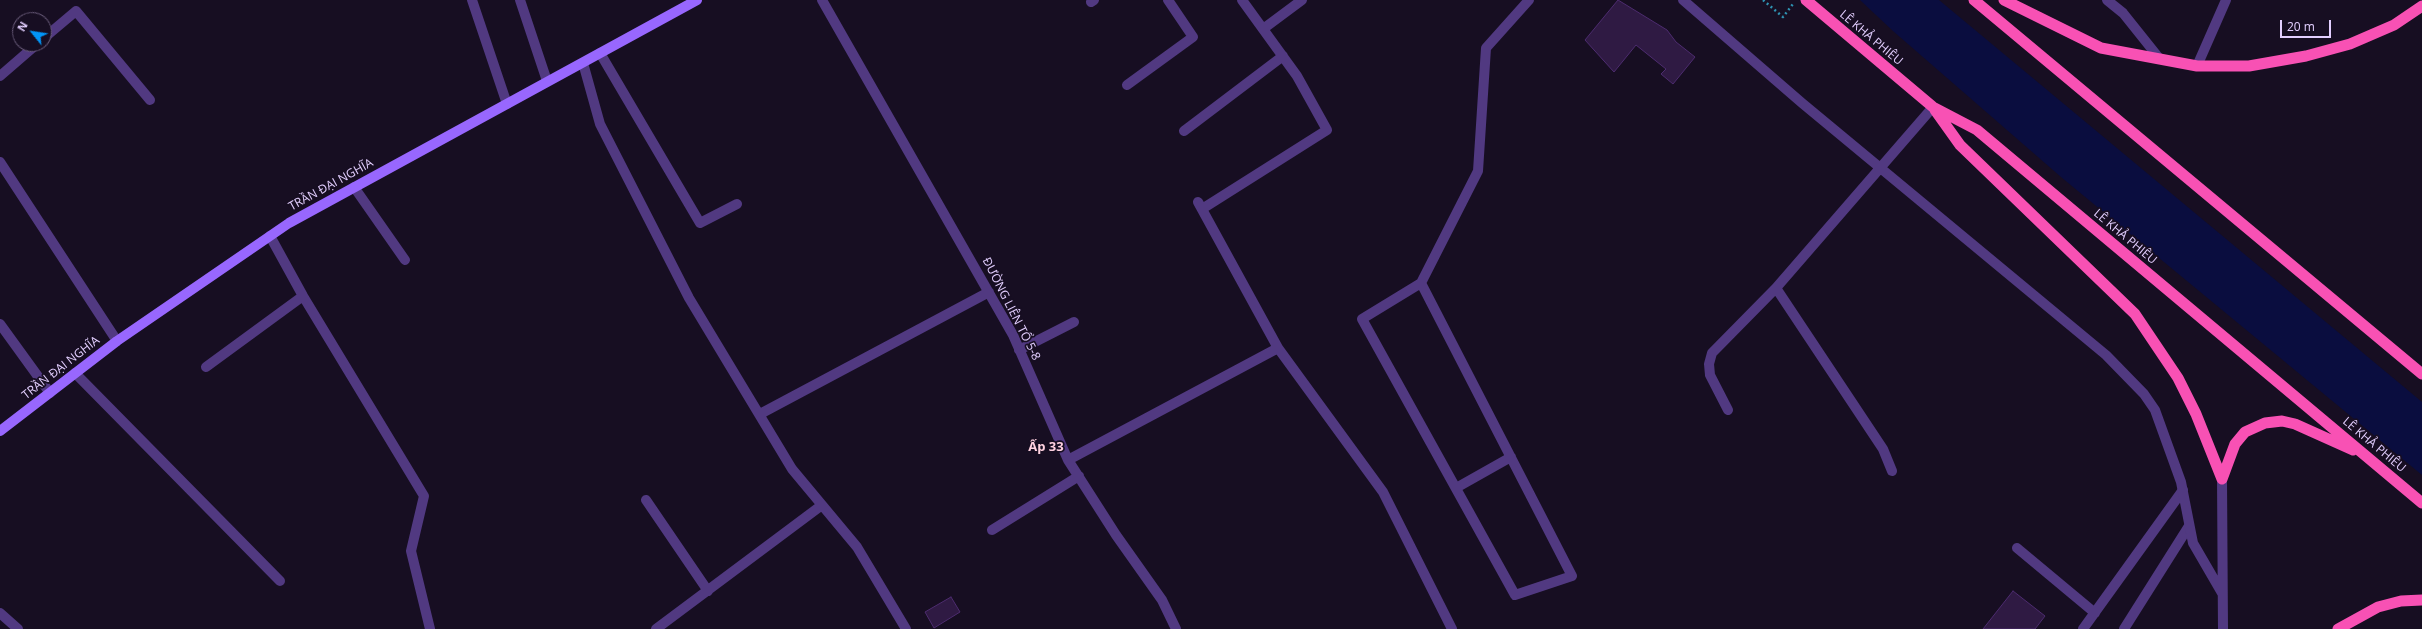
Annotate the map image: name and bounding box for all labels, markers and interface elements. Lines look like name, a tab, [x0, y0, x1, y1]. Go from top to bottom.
street label: LÊ KHẢ PHIÊU	[1837, 7, 1905, 69]
north arrow	[12, 12, 52, 52]
scale bar	[2282, 12, 2333, 38]
text: 20 m	[2287, 18, 2315, 35]
text: N	[13, 19, 31, 34]
street label: TRẦN ĐẠI NGHĨA	[286, 156, 376, 214]
street label: LÊ KHẢ PHIÊU	[2091, 206, 2159, 268]
street label: ĐƯỜNG LIÊN TỔ 5-8	[979, 255, 1043, 363]
street label: TRẦN ĐẠI NGHĨA	[20, 333, 102, 403]
street label: LÊ KHẢ PHIÊU	[2340, 414, 2408, 476]
district label: Ấp 33	[1028, 439, 1064, 455]

